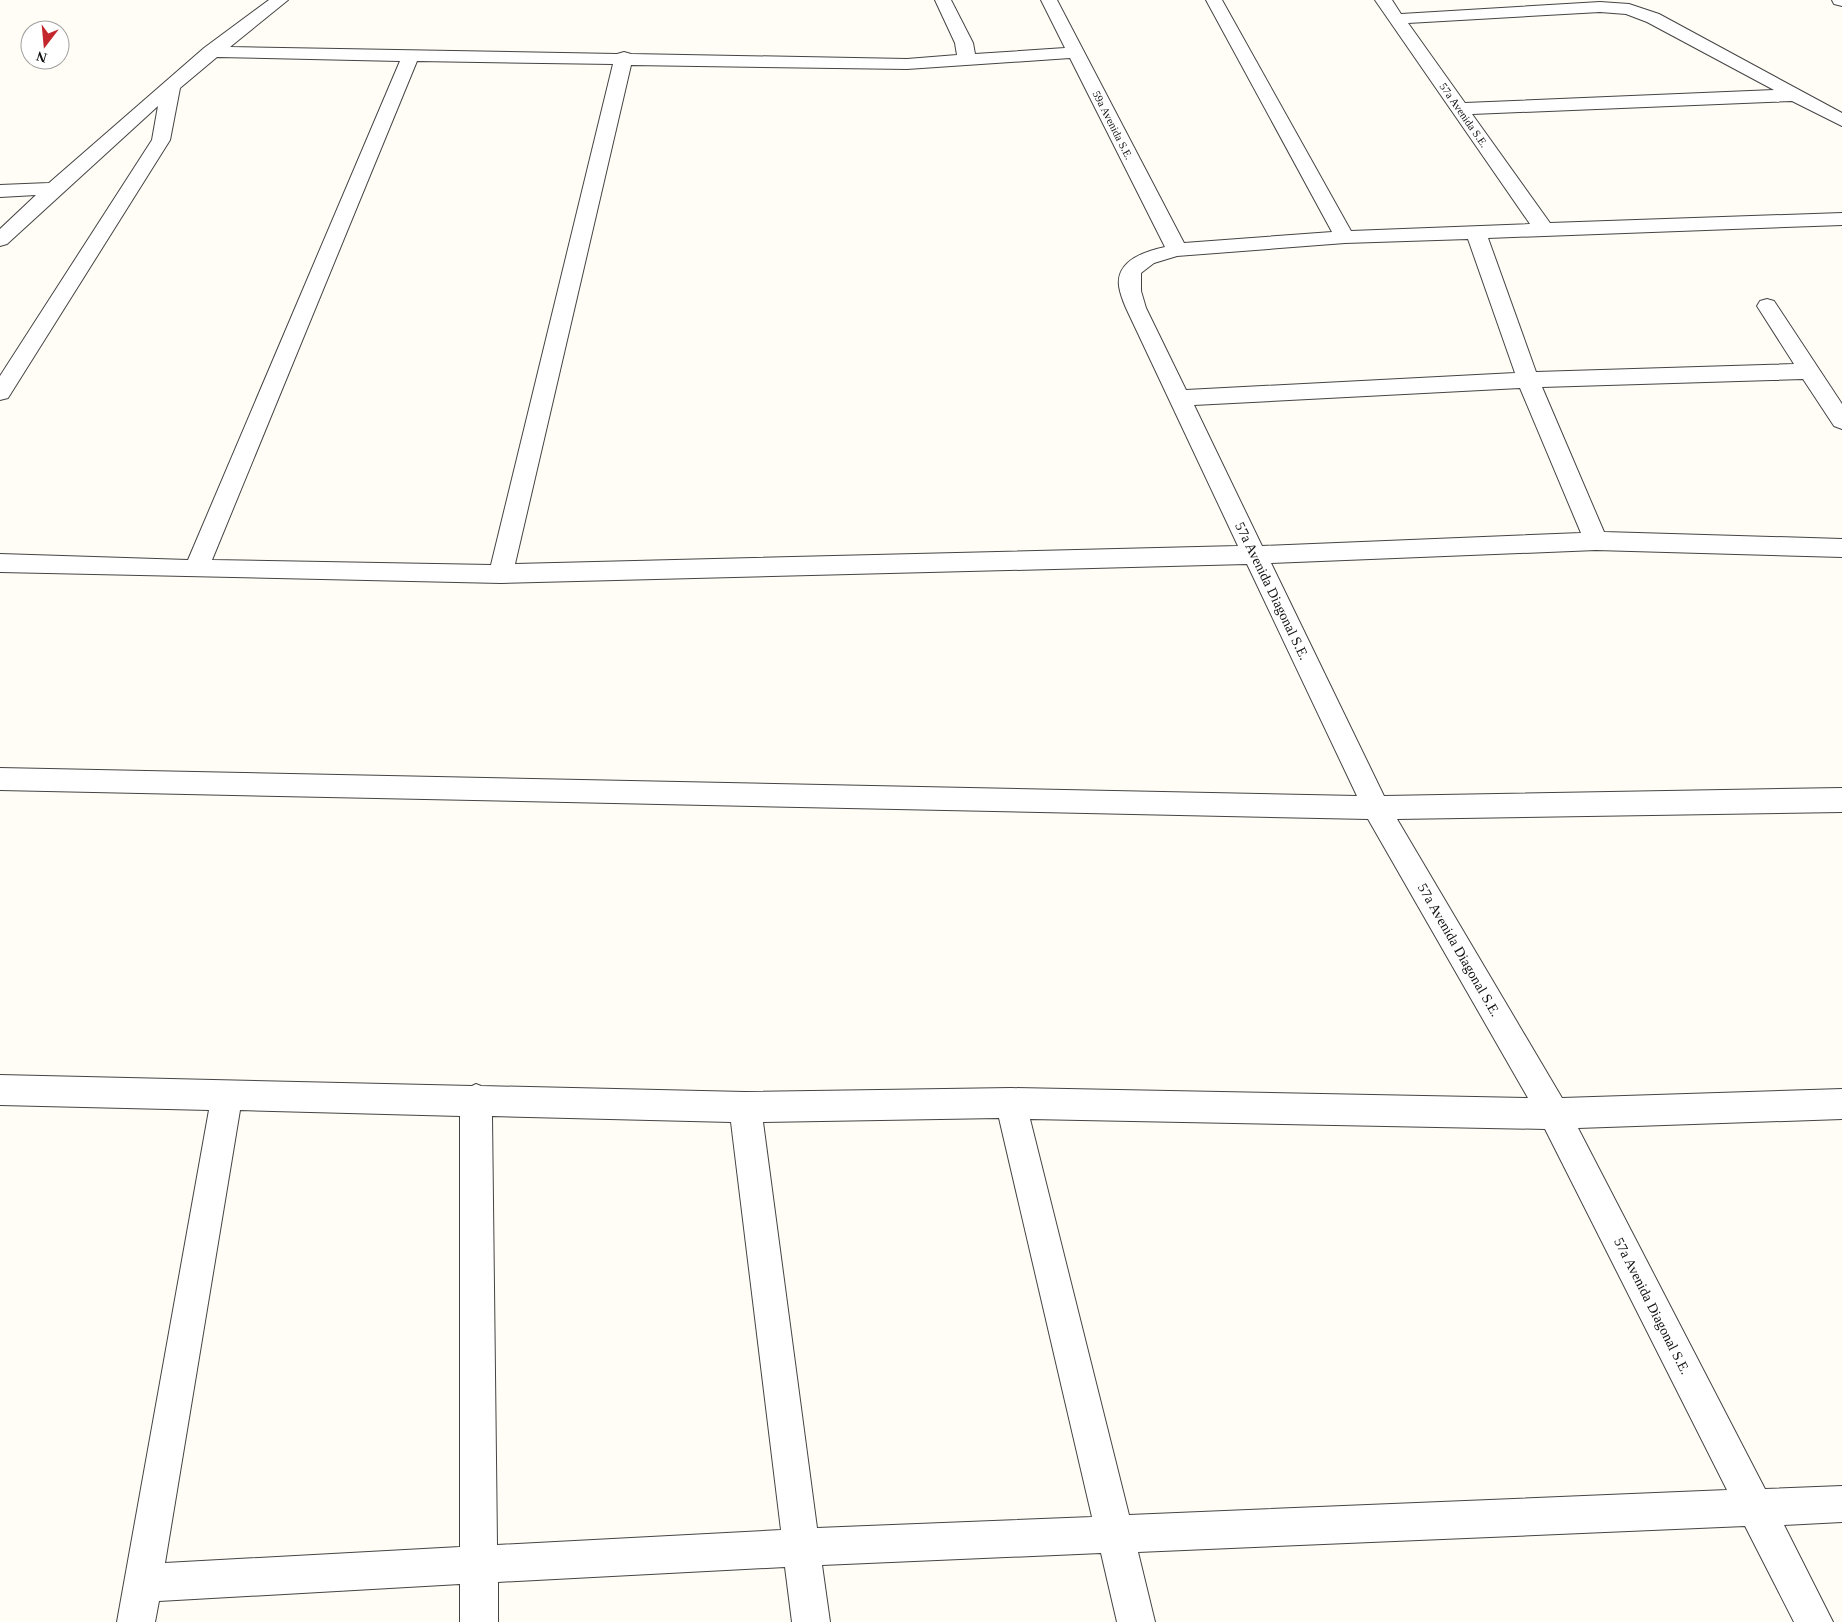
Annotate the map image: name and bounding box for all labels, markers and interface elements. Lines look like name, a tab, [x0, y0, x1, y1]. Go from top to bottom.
north arrow	[20, 20, 70, 70]
text: N	[35, 48, 48, 66]
street label: 57a Avenida S.E.	[1437, 81, 1491, 150]
street label: 59a Avenida S.E.	[1091, 89, 1136, 162]
street label: 57a Avenida Diagonal S.E.	[1232, 520, 1312, 662]
street label: 57a Avenida Diagonal S.E.	[1415, 881, 1503, 1019]
street label: 57a Avenida Diagonal S.E.	[1611, 1235, 1693, 1377]

